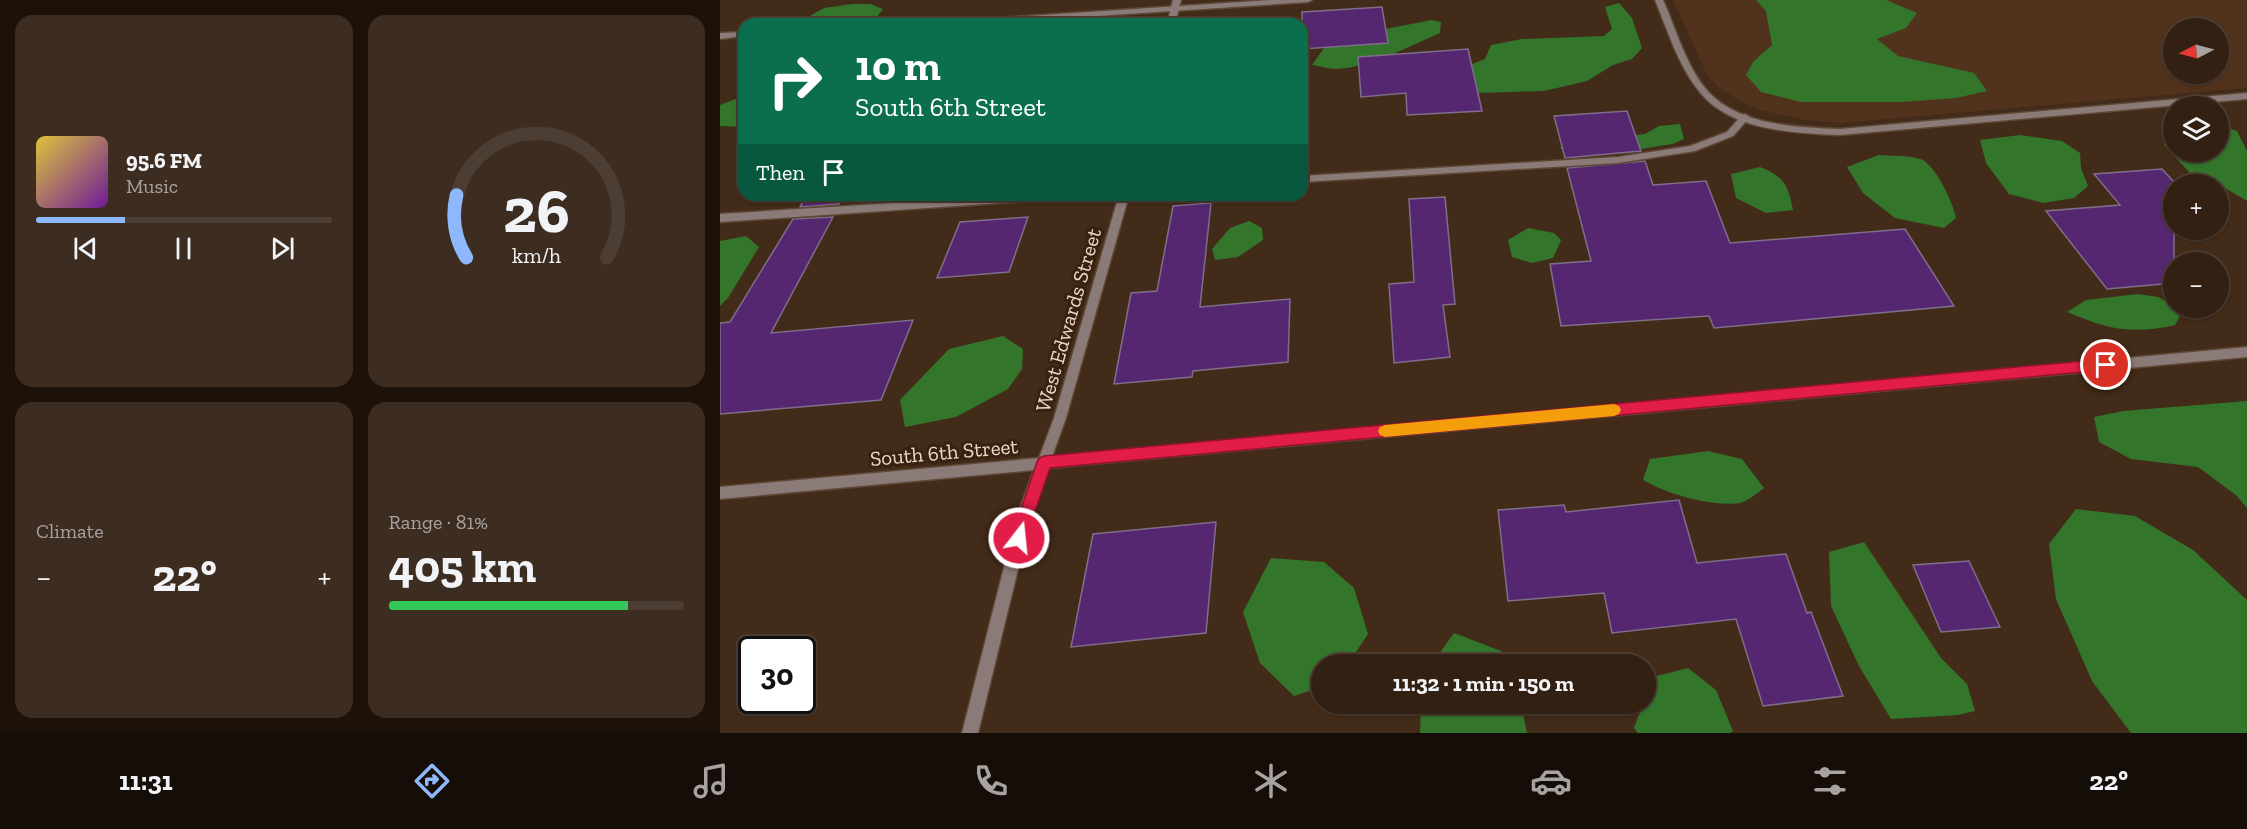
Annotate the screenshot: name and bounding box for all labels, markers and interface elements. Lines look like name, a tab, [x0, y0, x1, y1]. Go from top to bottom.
north arrow	[2163, 18, 2229, 84]
map controls	[2163, 18, 2229, 318]
text: 10 m	[855, 40, 941, 91]
icon: right	[756, 42, 834, 120]
text: South 6th Street	[855, 91, 1046, 123]
button: layers	[2163, 96, 2229, 162]
text: 95.6 FM	[126, 147, 202, 174]
icon: arrive	[817, 156, 850, 189]
text: Then	[756, 159, 805, 186]
text: 26	[503, 173, 570, 248]
text: Music	[126, 174, 178, 198]
button: +	[2163, 174, 2229, 240]
street label: West Edwards Street	[1030, 225, 1106, 415]
icon: previous	[69, 232, 102, 265]
icon: pause	[167, 232, 200, 265]
icon: next	[266, 232, 299, 265]
text: km/h	[512, 243, 561, 268]
button: −	[2163, 252, 2229, 318]
pin	[2080, 339, 2131, 390]
icon: arrive	[2089, 348, 2122, 381]
street label: South 6th Street	[869, 433, 1019, 471]
position arrow	[987, 506, 1051, 570]
text: Range · 81%	[389, 510, 488, 534]
text: Climate	[36, 519, 104, 543]
text: 405 km	[389, 540, 536, 594]
text: 22°	[152, 549, 217, 603]
text: −	[36, 557, 51, 596]
text: +	[318, 557, 332, 596]
speed limit sign: 30	[738, 636, 816, 714]
text: 11:32 · 1 min · 150 m	[1393, 670, 1574, 697]
icon: directions	[411, 760, 453, 802]
icon: music	[690, 760, 732, 802]
icon: phone	[970, 760, 1012, 802]
icon: climate	[1250, 760, 1292, 802]
icon: car	[1530, 760, 1572, 802]
icon: filters	[1809, 760, 1851, 802]
text: 11:31	[119, 765, 173, 797]
text: 22°	[2089, 765, 2128, 797]

